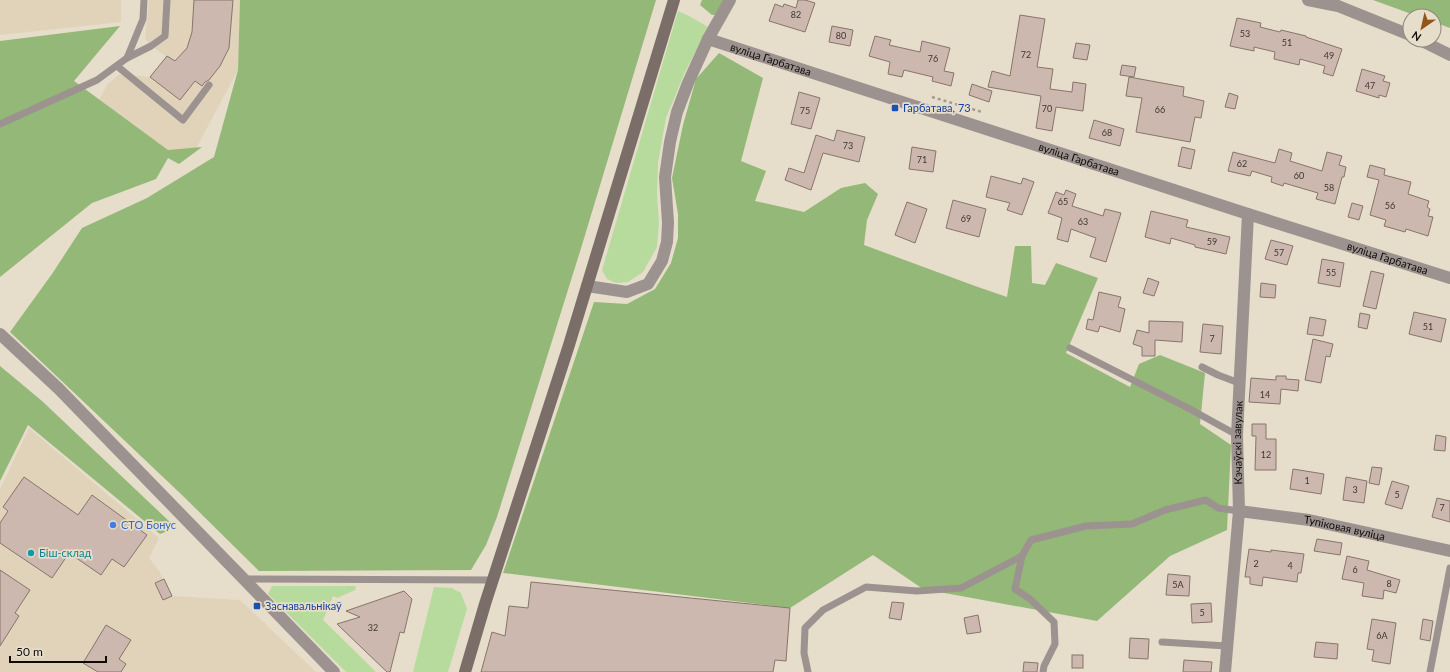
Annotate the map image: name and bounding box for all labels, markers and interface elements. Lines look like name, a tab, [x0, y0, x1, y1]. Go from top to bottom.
north arrow	[1402, 8, 1442, 48]
house number: 82	[791, 9, 801, 20]
house number: 53	[1240, 28, 1250, 39]
text: N	[1409, 29, 1423, 44]
house number: 80	[836, 30, 846, 41]
house number: 51	[1282, 37, 1292, 48]
street label: вуліца Гарбатава	[729, 40, 813, 78]
house number: 72	[1021, 49, 1031, 60]
house number: 49	[1324, 50, 1334, 61]
house number: 76	[928, 53, 938, 64]
house number: 47	[1365, 80, 1375, 91]
place label: Гарбатава, 73	[903, 101, 971, 114]
marker: Гарбатава, 73	[890, 103, 900, 113]
house number: 70	[1042, 103, 1052, 114]
house number: 66	[1155, 104, 1165, 115]
house number: 75	[800, 105, 810, 116]
house number: 68	[1102, 127, 1112, 138]
house number: 73	[843, 140, 853, 151]
street label: вуліца Гарбатава	[1037, 140, 1121, 178]
house number: 71	[917, 154, 927, 165]
house number: 62	[1237, 158, 1247, 169]
house number: 60	[1294, 170, 1304, 181]
house number: 58	[1324, 182, 1334, 193]
house number: 65	[1058, 196, 1068, 207]
house number: 56	[1385, 200, 1395, 211]
house number: 69	[961, 213, 971, 224]
house number: 63	[1078, 216, 1088, 227]
house number: 59	[1207, 236, 1217, 247]
street label: вуліца Гарбатава	[1346, 239, 1430, 277]
house number: 57	[1274, 247, 1284, 258]
house number: 55	[1326, 267, 1336, 278]
house number: 51	[1423, 321, 1433, 332]
house number: 7	[1209, 333, 1215, 344]
house number: 14	[1260, 389, 1270, 400]
street label: Кэчаўскі завулак	[1230, 400, 1245, 485]
house number: 12	[1261, 449, 1271, 460]
house number: 1	[1304, 475, 1310, 486]
house number: 3	[1352, 484, 1358, 495]
house number: 5	[1394, 489, 1400, 500]
house number: 7	[1439, 502, 1445, 513]
street label: Тупіковая вуліца	[1303, 512, 1386, 543]
place label: СТО Бонус	[121, 518, 176, 531]
marker: СТО Бонус	[108, 520, 118, 530]
place label: Біш-склад	[39, 546, 91, 559]
marker: Біш-склад	[26, 548, 36, 558]
house number: 2	[1253, 558, 1259, 569]
house number: 4	[1287, 560, 1293, 571]
house number: 6	[1352, 564, 1358, 575]
house number: 8	[1386, 578, 1392, 589]
house number: 5А	[1172, 579, 1185, 590]
place label: Заснавальнікаў	[265, 599, 342, 612]
marker: Заснавальнікаў	[252, 601, 262, 611]
house number: 5	[1199, 607, 1205, 618]
house number: 32	[368, 622, 378, 633]
house number: 6А	[1376, 630, 1389, 641]
scale bar	[10, 638, 106, 664]
text: 50 m	[16, 644, 43, 659]

